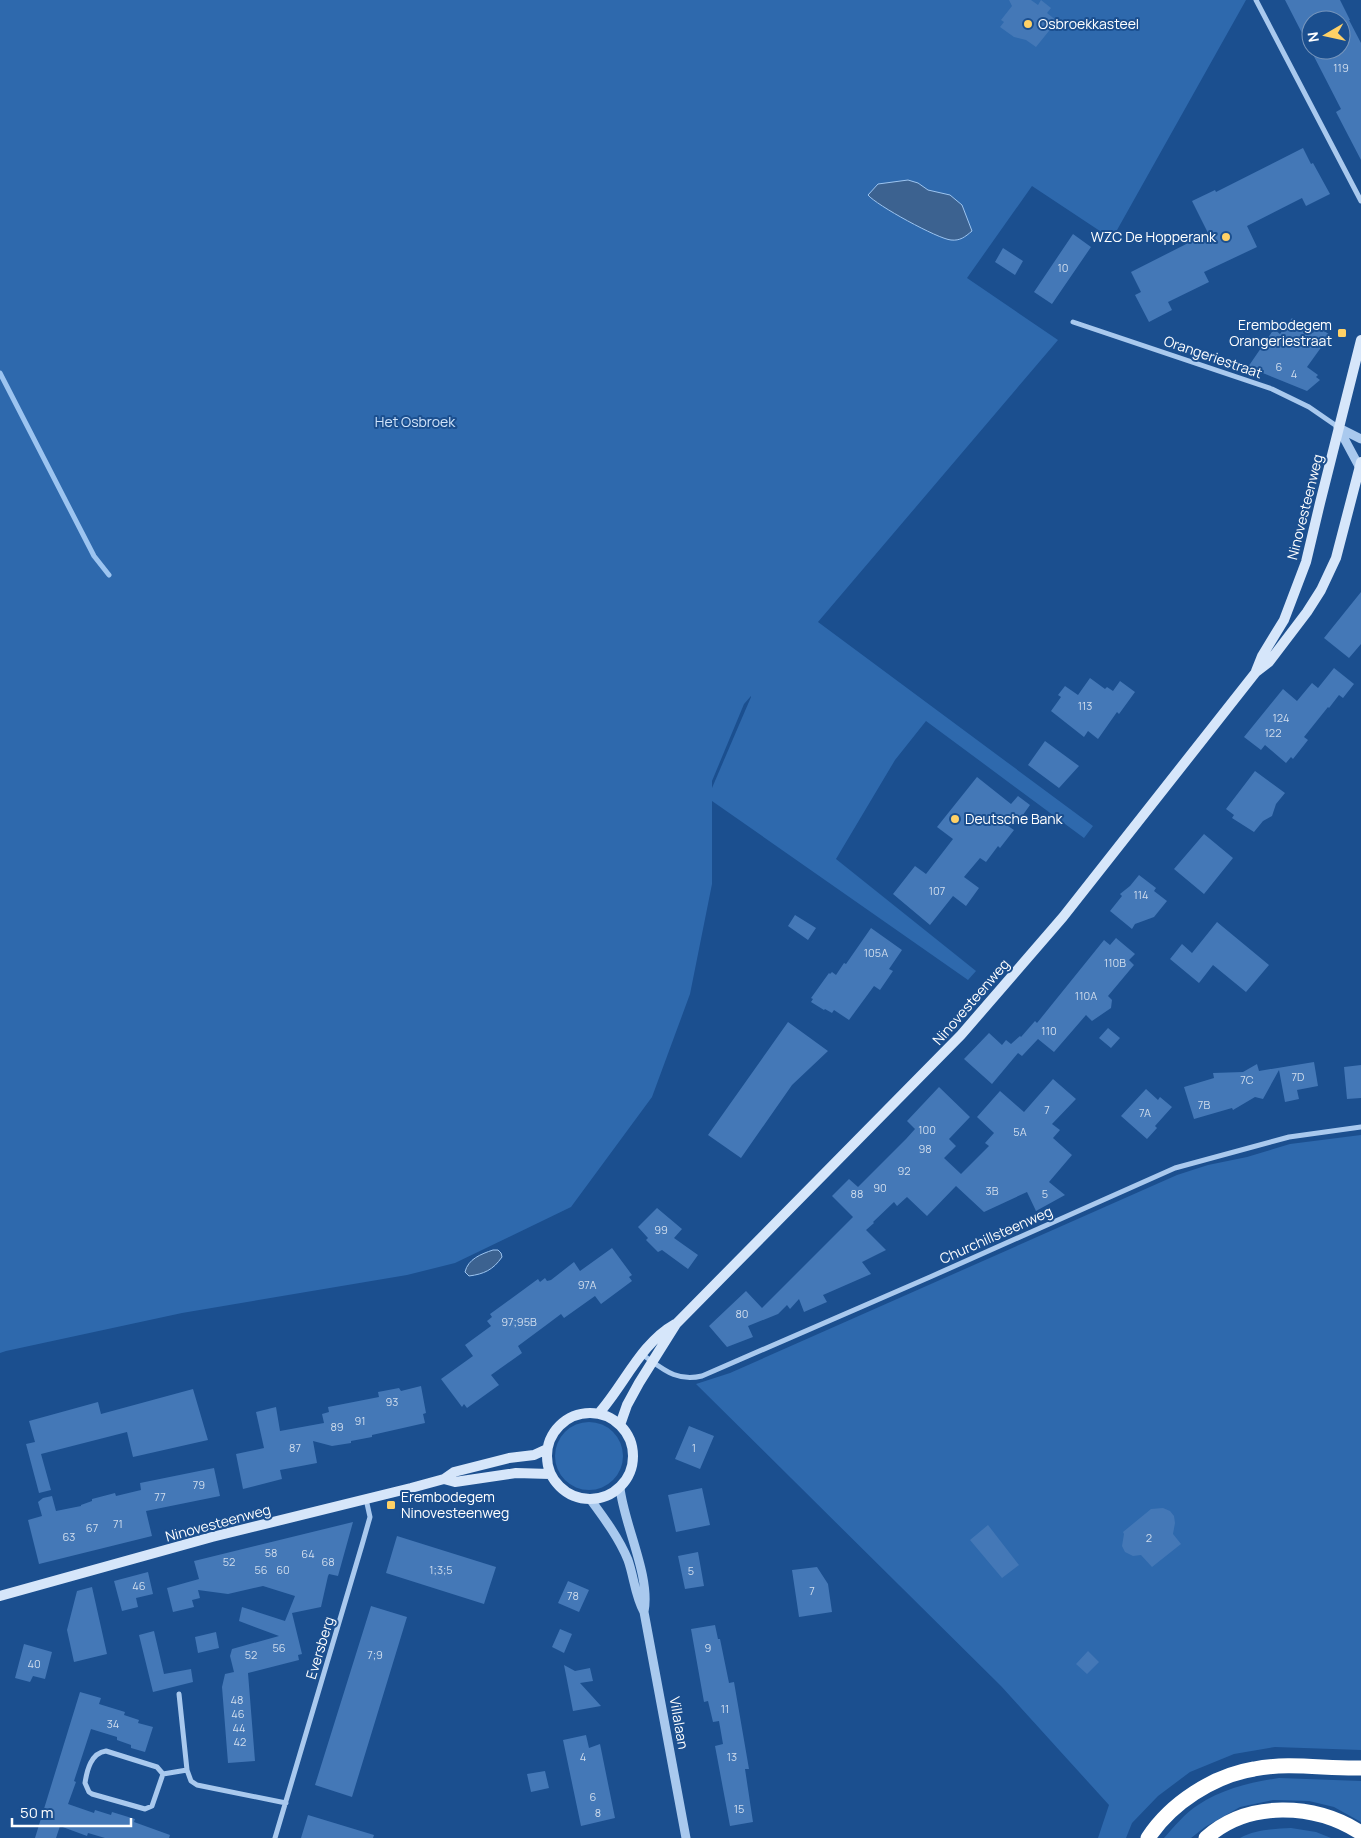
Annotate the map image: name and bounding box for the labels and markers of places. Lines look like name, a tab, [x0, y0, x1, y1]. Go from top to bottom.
place label: Osbroekkasteel	[1038, 14, 1139, 33]
marker: Osbroekkasteel	[1022, 18, 1034, 30]
place label: WZC De Hopperank	[1091, 227, 1217, 246]
marker: WZC De Hopperank	[1220, 231, 1232, 243]
place label: Erembodegem Orangeriestraat	[1229, 315, 1332, 350]
marker: Erembodegem Orangeriestraat	[1336, 327, 1348, 339]
place label: Deutsche Bank	[965, 809, 1064, 828]
marker: Deutsche Bank	[949, 813, 961, 825]
place label: Erembodegem Ninovesteenweg	[401, 1487, 509, 1522]
marker: Erembodegem Ninovesteenweg	[385, 1499, 397, 1511]

